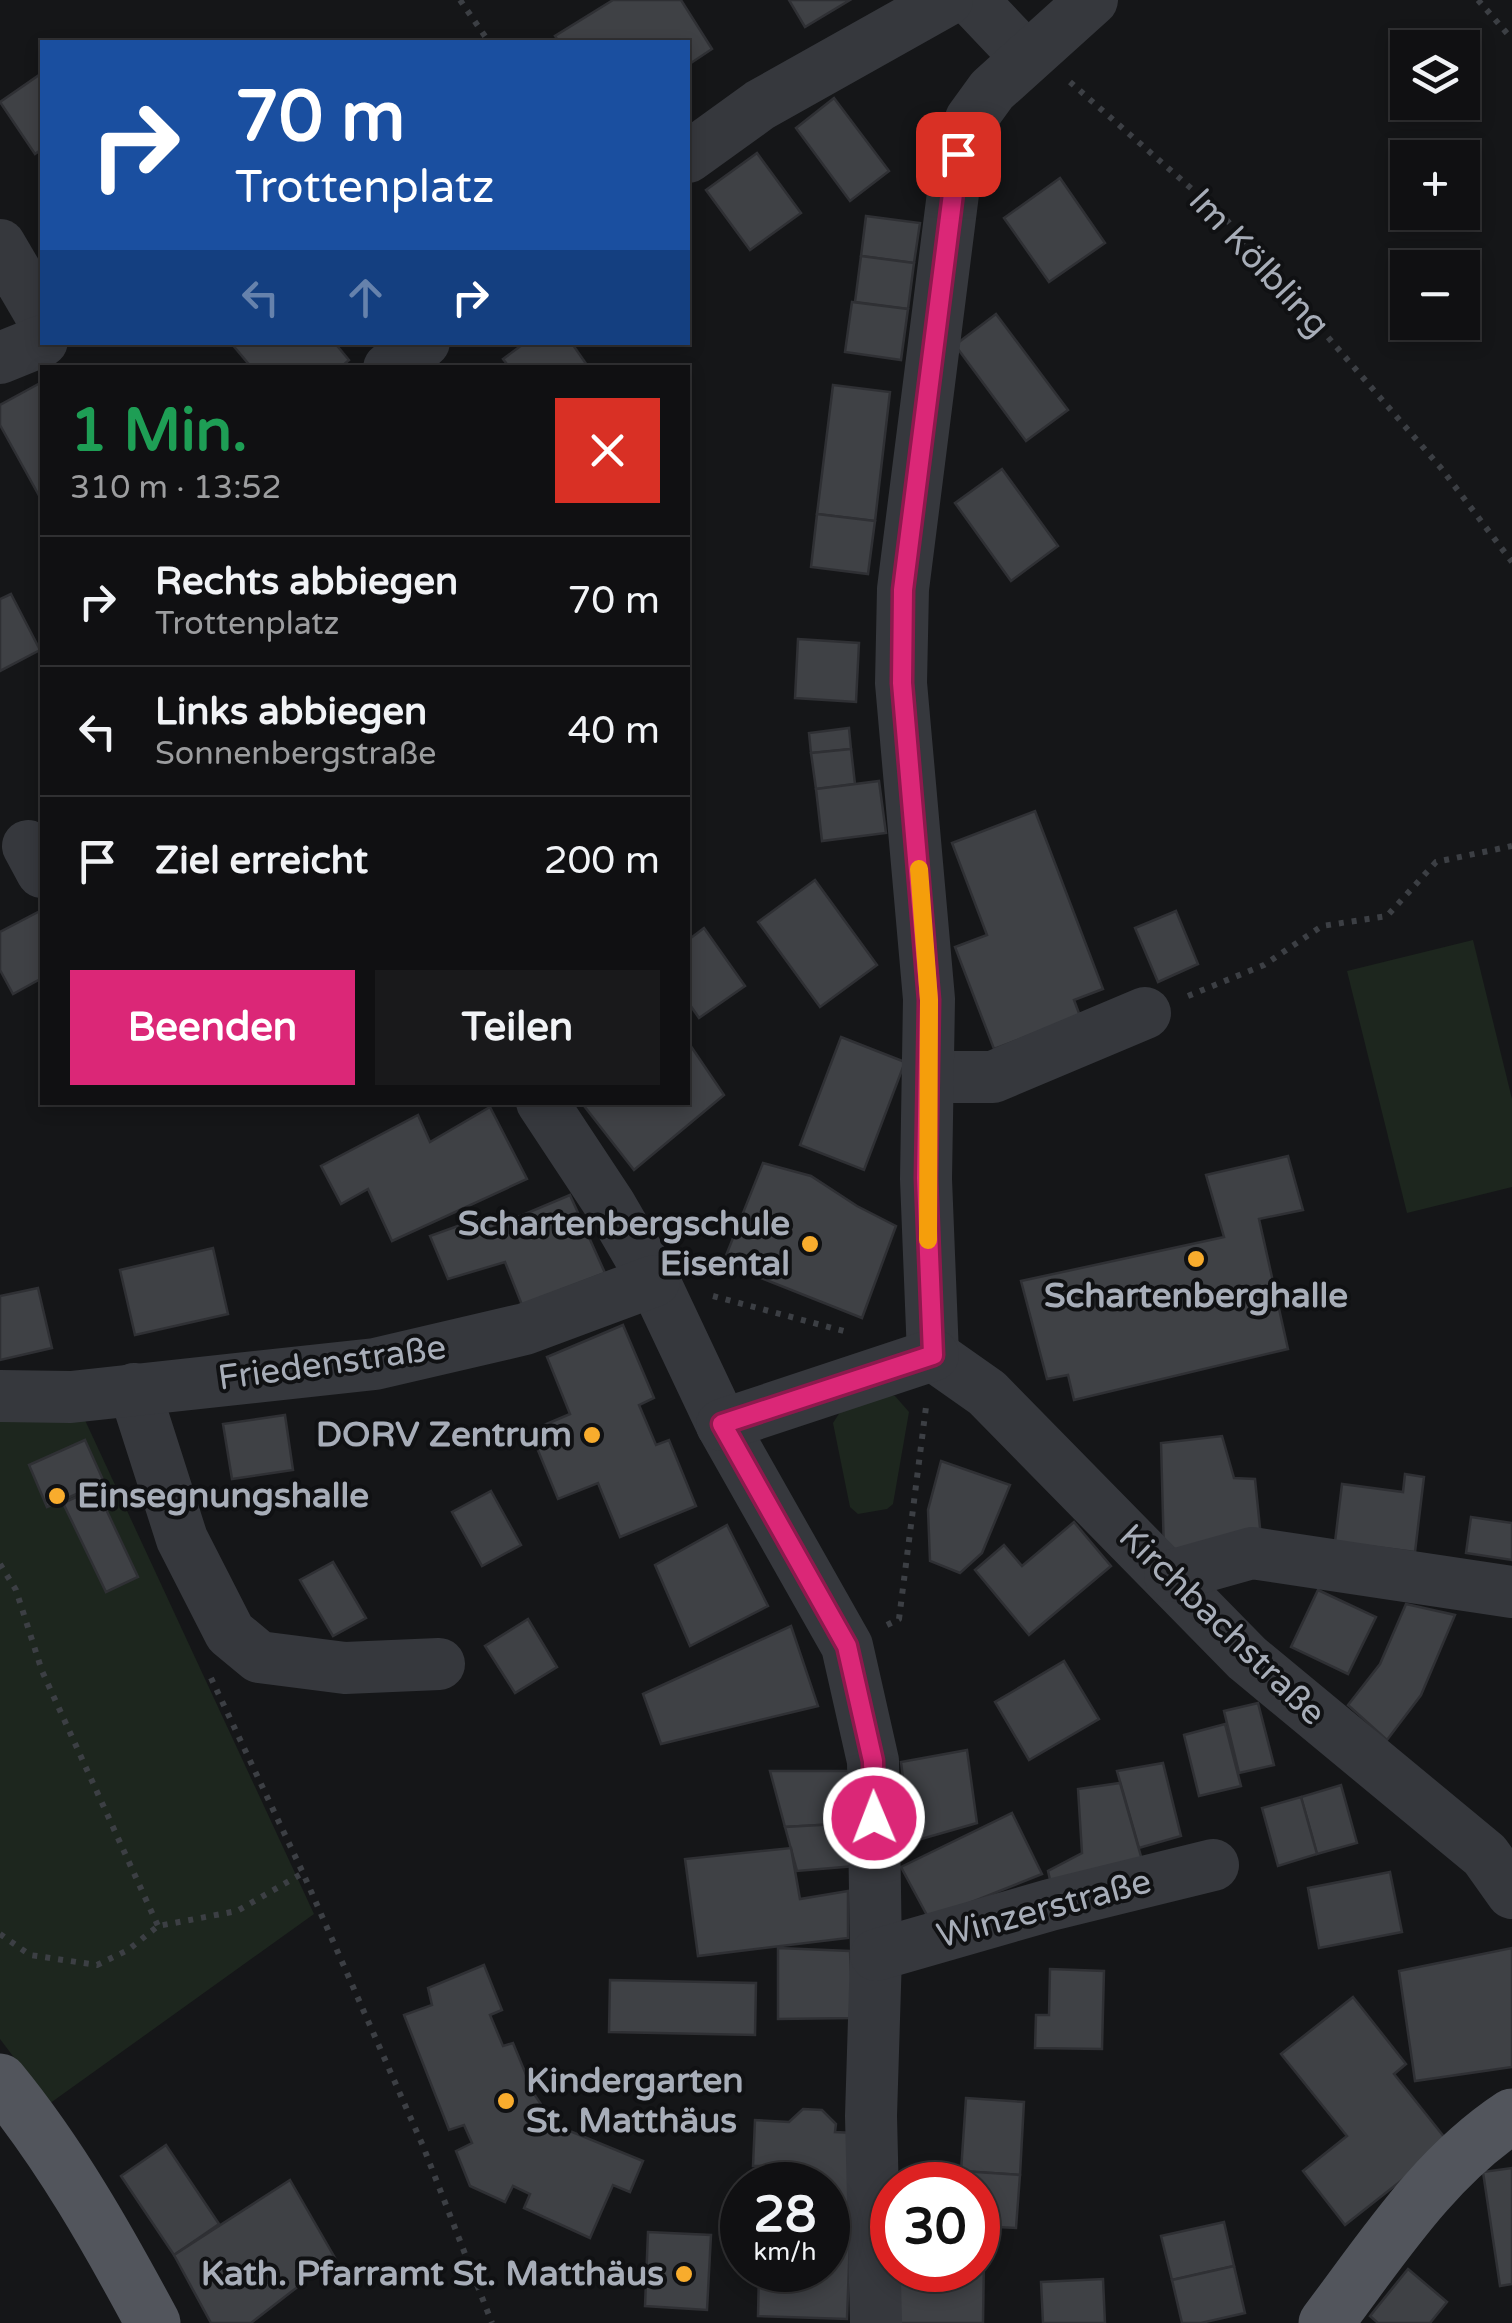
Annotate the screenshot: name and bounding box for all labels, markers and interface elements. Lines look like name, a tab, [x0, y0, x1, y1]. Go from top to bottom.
map controls	[1390, 30, 1480, 340]
button: layers	[1390, 30, 1480, 120]
text: 70 m	[235, 76, 405, 160]
icon: right	[70, 80, 200, 210]
pin	[916, 112, 1001, 197]
icon: arrive	[931, 127, 986, 182]
button: +	[1390, 140, 1480, 230]
text: Trottenplatz	[235, 161, 494, 215]
street label: Im Kölbling	[1180, 180, 1338, 346]
button: −	[1390, 250, 1480, 340]
icon: left	[233, 270, 288, 325]
icon: ahead	[338, 270, 393, 325]
icon: right	[443, 270, 498, 325]
text: 1 Min.	[70, 395, 248, 467]
button: close	[555, 398, 660, 503]
text: 310 m · 13:52	[70, 469, 282, 507]
text: Rechts abbiegen	[155, 559, 458, 605]
icon: right	[70, 574, 125, 629]
text: 70 m	[568, 578, 660, 624]
text: Trottenplatz	[155, 605, 339, 643]
text: Links abbiegen	[155, 689, 427, 735]
icon: left	[70, 704, 125, 759]
text: 40 m	[568, 708, 660, 754]
text: Sonnenbergstraße	[155, 735, 436, 773]
icon: arrive	[70, 834, 125, 889]
text: Ziel erreicht	[155, 838, 368, 884]
text: 200 m	[544, 838, 660, 884]
button: Beenden	[70, 970, 355, 1085]
button: Teilen	[375, 970, 660, 1085]
place label: Schartenbergschule Eisental	[458, 1203, 790, 1285]
marker: Schartenbergschule Eisental	[799, 1233, 821, 1255]
marker: Schartenberghalle	[1185, 1248, 1207, 1270]
place label: Schartenberghalle	[1044, 1275, 1348, 1317]
street label: Friedenstraße	[215, 1326, 449, 1400]
place label: DORV Zentrum	[316, 1414, 572, 1456]
marker: DORV Zentrum	[581, 1424, 603, 1446]
place label: Einsegnungshalle	[77, 1475, 369, 1517]
marker: Einsegnungshalle	[46, 1485, 68, 1507]
street label: Kirchbachstraße	[1110, 1516, 1334, 1734]
position arrow	[822, 1766, 926, 1870]
street label: Winzerstraße	[932, 1860, 1156, 1958]
place label: Kindergarten St. Matthäus	[526, 2060, 744, 2142]
marker: Kindergarten St. Matthäus	[495, 2090, 517, 2112]
speed limit sign: 30	[870, 2162, 1000, 2292]
text: 28	[754, 2185, 816, 2245]
text: km/h	[754, 2237, 816, 2267]
place label: Kath. Pfarramt St. Matthäus	[201, 2253, 664, 2295]
marker: Kath. Pfarramt St. Matthäus	[673, 2263, 695, 2285]

